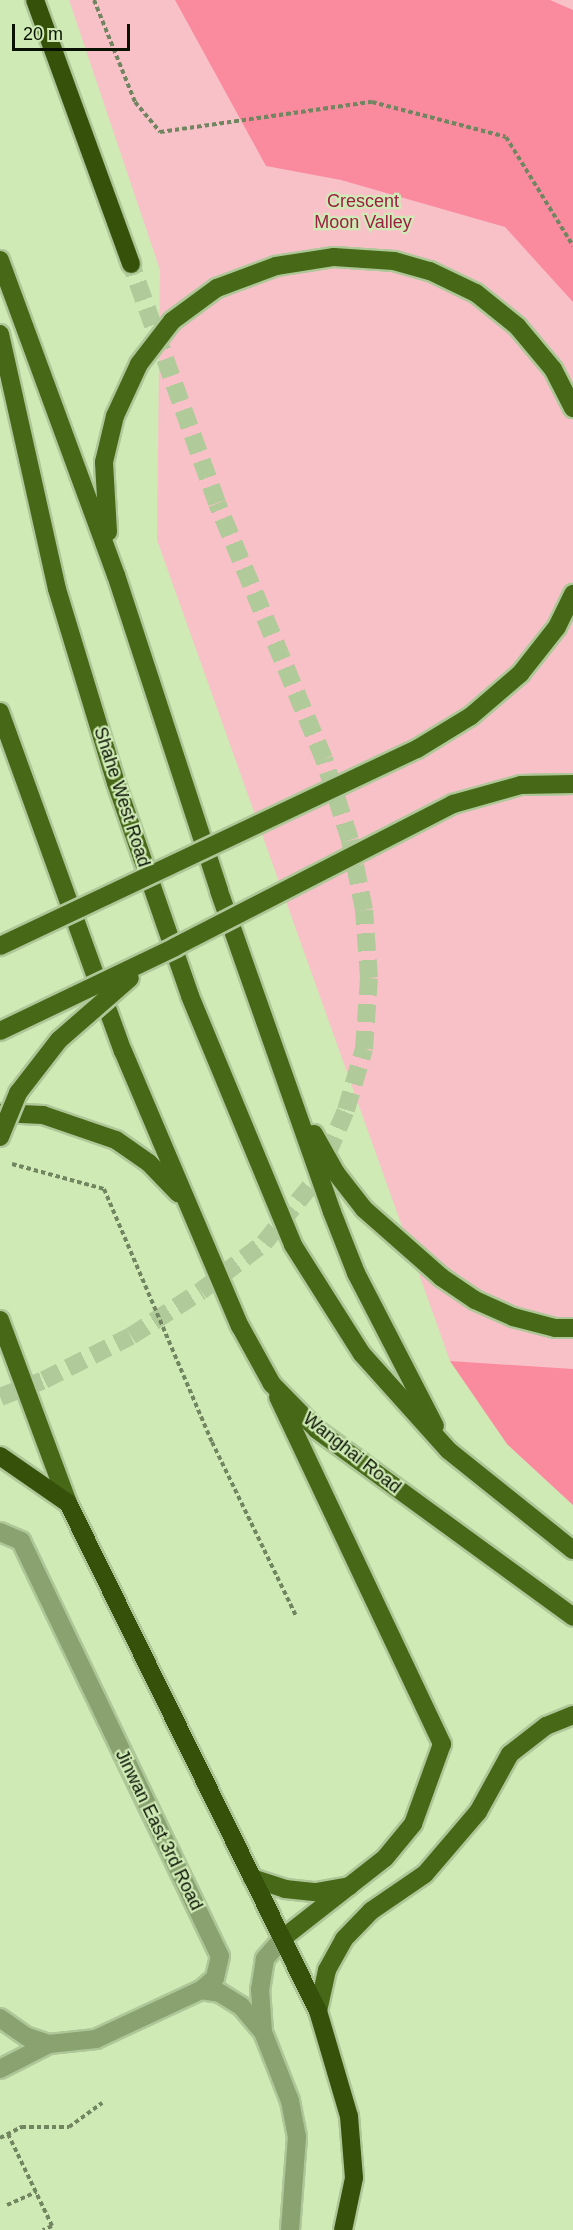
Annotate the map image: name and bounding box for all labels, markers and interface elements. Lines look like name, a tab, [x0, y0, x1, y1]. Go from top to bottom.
scale bar	[15, 12, 134, 50]
text: 20 m	[23, 24, 63, 44]
park label: Crescent Moon Valley	[314, 191, 412, 234]
street label: Shahe West Road	[89, 724, 155, 870]
street label: Wanghai Road	[299, 1408, 405, 1498]
street label: Jinwan East 3rd Road	[111, 1746, 207, 1914]

